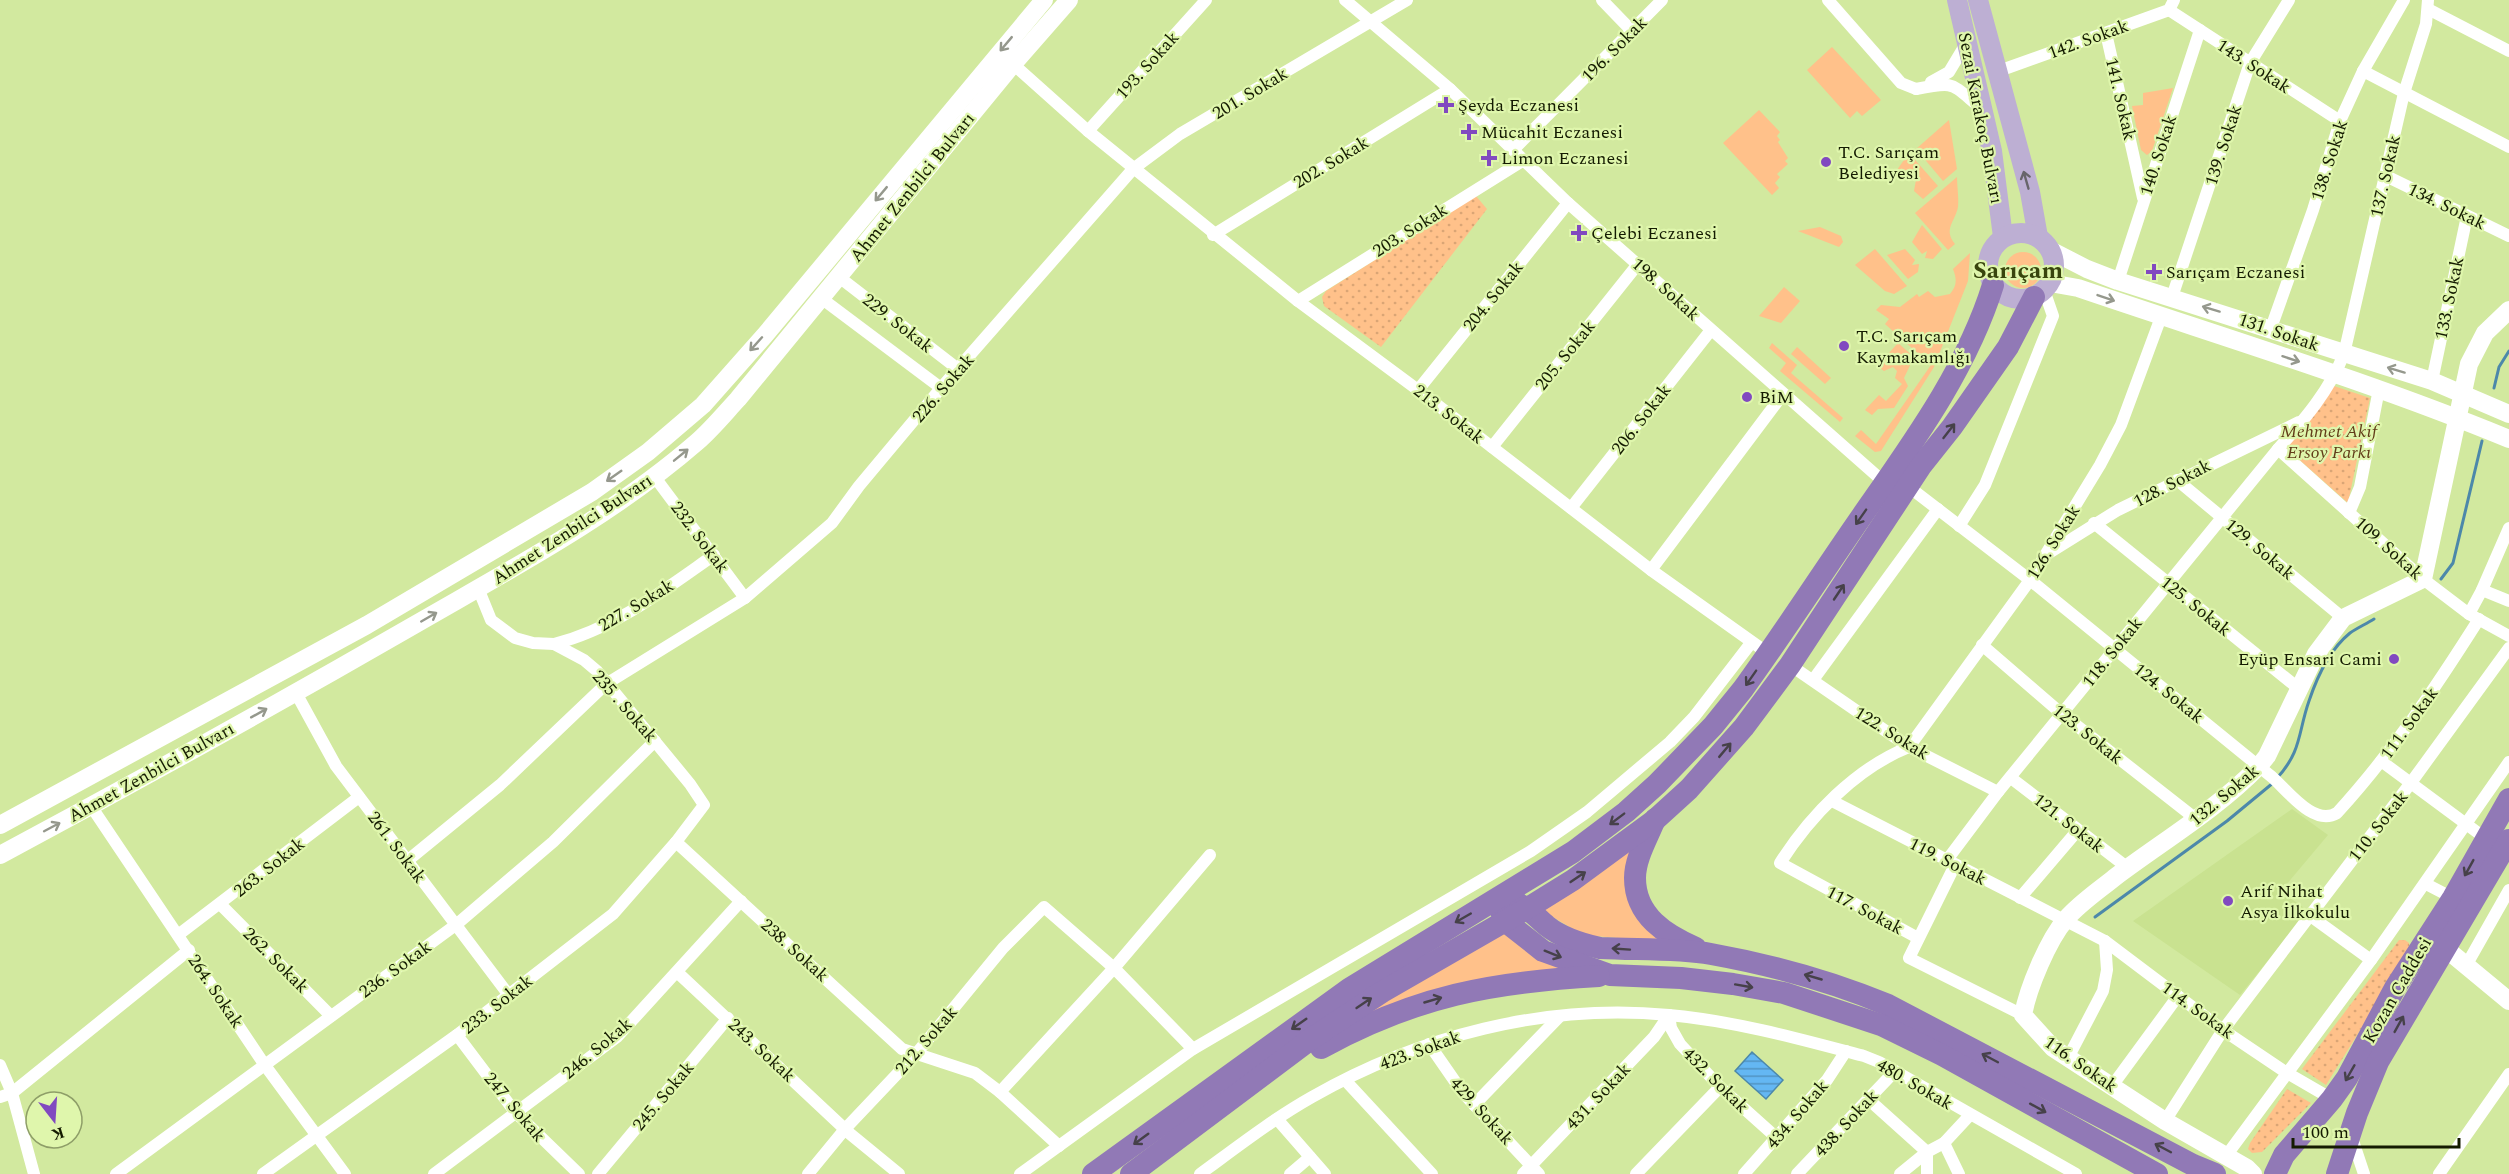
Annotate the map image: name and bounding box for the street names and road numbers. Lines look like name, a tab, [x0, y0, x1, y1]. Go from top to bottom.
street label: 196. Sokak	[1575, 10, 1654, 89]
street label: 142. Sokak	[2044, 12, 2132, 67]
street label: 193. Sokak	[1109, 25, 1186, 106]
street label: Sezai Karakoç Bulvarı	[1951, 30, 2010, 206]
street label: 143. Sokak	[2211, 32, 2296, 101]
street label: 141. Sokak	[2098, 55, 2143, 143]
street label: 201. Sokak	[1207, 60, 1293, 127]
street label: 139. Sokak	[2198, 101, 2249, 189]
street label: Ahmet Zenbilci Bulvarı	[843, 106, 982, 268]
street label: 140. Sokak	[2133, 111, 2184, 199]
street label: 138. Sokak	[2304, 116, 2355, 204]
street label: 202. Sokak	[1288, 129, 1374, 196]
street label: 137. Sokak	[2363, 132, 2408, 220]
street label: 134. Sokak	[2403, 176, 2491, 237]
street label: 203. Sokak	[1367, 197, 1453, 264]
street label: 198. Sokak	[1625, 251, 1706, 328]
street label: 133. Sokak	[2428, 254, 2471, 342]
street label: 204. Sokak	[1456, 255, 1530, 338]
street label: 229. Sokak	[856, 287, 939, 360]
street label: 131. Sokak	[2235, 306, 2323, 359]
street label: 205. Sokak	[1528, 314, 1602, 397]
street label: 226. Sokak	[906, 348, 981, 429]
street label: 213. Sokak	[1407, 378, 1490, 451]
street label: 206. Sokak	[1605, 378, 1678, 461]
street label: 128. Sokak	[2129, 452, 2216, 515]
street label: Ahmet Zenbilci Bulvarı	[487, 467, 658, 591]
street label: 232. Sokak	[663, 496, 736, 579]
street label: 126. Sokak	[2020, 499, 2087, 585]
street label: 109. Sokak	[2348, 510, 2429, 587]
street label: 129. Sokak	[2219, 512, 2301, 587]
street label: 125. Sokak	[2154, 569, 2237, 643]
street label: 227. Sokak	[593, 572, 679, 639]
street label: 118. Sokak	[2075, 611, 2149, 694]
street label: 124. Sokak	[2127, 656, 2210, 730]
street label: 235 . Sokak	[585, 664, 664, 749]
street label: 111. Sokak	[2374, 681, 2445, 765]
street label: 123. Sokak	[2046, 697, 2129, 771]
street label: 122. Sokak	[1849, 700, 1935, 767]
street label: Ahmet Zenbilci Bulvarı	[63, 715, 239, 829]
street label: 132. Sokak	[2183, 758, 2265, 833]
street label: 110. Sokak	[2342, 785, 2415, 868]
street label: 121. Sokak	[2027, 787, 2110, 860]
street label: 261. Sokak	[360, 806, 433, 889]
street label: 119. Sokak	[1904, 830, 1991, 893]
street label: 263. Sokak	[228, 831, 311, 904]
street label: 117. Sokak	[1821, 879, 1908, 942]
street label: 238. Sokak	[754, 912, 835, 989]
street label: 262. Sokak	[236, 921, 315, 1000]
street label: Kozan Caddesi	[2356, 932, 2439, 1048]
street label: 236. Sokak	[353, 934, 437, 1005]
street label: 264. Sokak	[181, 949, 250, 1034]
street label: 233. Sokak	[456, 968, 539, 1041]
street label: 114. Sokak	[2156, 975, 2240, 1046]
street label: 212. Sokak	[889, 1000, 964, 1081]
street label: 246. Sokak	[556, 1011, 638, 1086]
street label: 243. Sokak	[722, 1012, 802, 1089]
street label: 423. Sokak	[1376, 1023, 1464, 1078]
street label: 116. Sokak	[2038, 1029, 2123, 1100]
street label: 432. Sokak	[1676, 1041, 1755, 1120]
street label: 480. Sokak	[1872, 1052, 1958, 1117]
street label: 245. Sokak	[626, 1055, 701, 1137]
street label: 431. Sokak	[1559, 1057, 1637, 1136]
street label: 247. Sokak	[477, 1066, 552, 1148]
street label: 429. Sokak	[1443, 1071, 1520, 1152]
street label: 434. Sokak	[1760, 1074, 1835, 1155]
street label: 438. Sokak	[1808, 1083, 1885, 1163]

